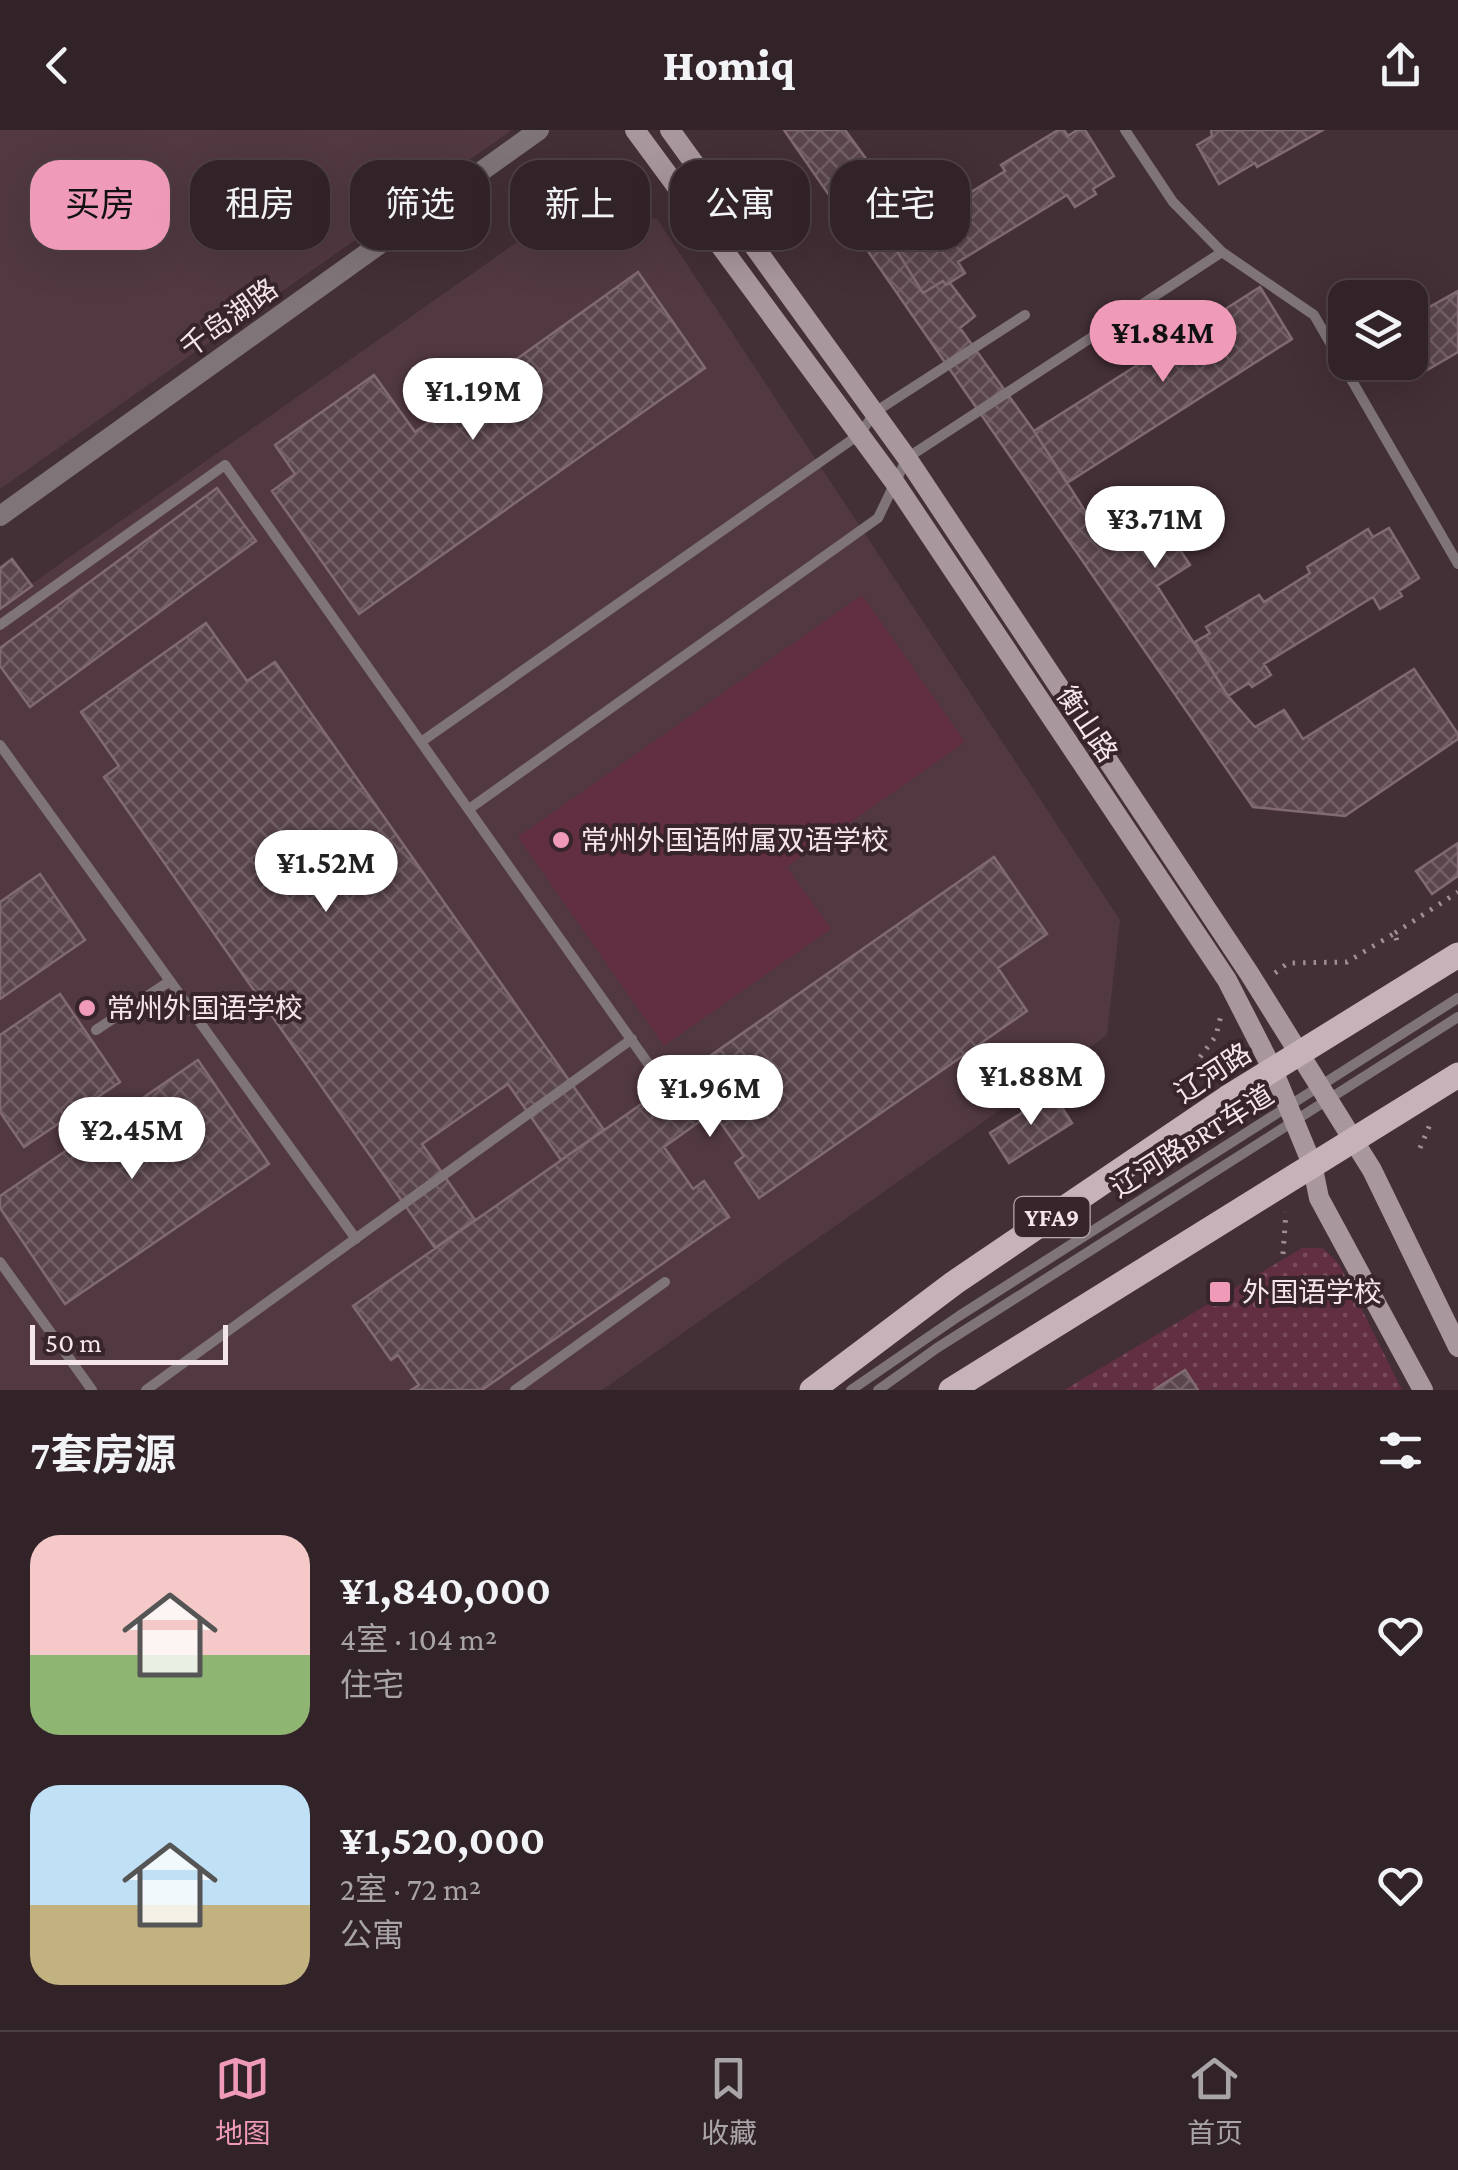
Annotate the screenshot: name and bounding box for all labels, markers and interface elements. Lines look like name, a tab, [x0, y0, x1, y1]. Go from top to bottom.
icon: back	[30, 38, 85, 93]
icon: share	[1373, 38, 1428, 93]
text: Homiq	[663, 40, 795, 90]
chip: 买房	[30, 160, 170, 250]
chip: 租房	[190, 160, 330, 250]
chip: 筛选	[350, 160, 490, 250]
chip: 新上	[510, 160, 650, 250]
chip: 公寓	[670, 160, 810, 250]
chip: 住宅	[830, 160, 970, 250]
street label: 千岛湖路	[175, 273, 283, 363]
map controls	[1328, 280, 1428, 380]
button: layers	[1328, 280, 1428, 380]
pin: ¥1.84M	[1082, 300, 1244, 385]
text: ¥1.84M	[1112, 314, 1214, 350]
pin: ¥1.19M	[392, 358, 554, 443]
text: ¥1.19M	[425, 372, 521, 408]
pin: ¥3.71M	[1074, 486, 1236, 571]
text: ¥3.71M	[1107, 500, 1203, 536]
street label: 衡山路	[1051, 681, 1123, 767]
place label: 常州外国语附属双语学校	[581, 825, 889, 856]
marker: 常州外国语附属双语学校	[550, 829, 572, 851]
pin: ¥1.52M	[245, 830, 407, 915]
text: ¥1.52M	[277, 844, 375, 880]
place label: 常州外国语学校	[107, 993, 303, 1024]
marker: 常州外国语学校	[76, 997, 98, 1019]
street label: 辽河路	[1169, 1037, 1257, 1109]
pin: ¥1.88M	[950, 1043, 1112, 1128]
pin: ¥1.96M	[629, 1055, 791, 1140]
text: ¥1.88M	[979, 1057, 1083, 1093]
text: ¥1.96M	[659, 1069, 761, 1105]
street label: 辽河路BRT车道	[1105, 1079, 1279, 1203]
pin: ¥2.45M	[51, 1097, 213, 1182]
text: ¥2.45M	[80, 1111, 184, 1147]
road number: YFA9	[1014, 1197, 1090, 1237]
place label: 外国语学校	[1242, 1277, 1382, 1308]
marker: 外国语学校	[1207, 1279, 1233, 1305]
scale bar	[30, 1320, 228, 1364]
text: 50 m	[45, 1327, 102, 1358]
icon: filters	[1373, 1423, 1428, 1478]
text: 7套房源	[30, 1431, 176, 1478]
text: ¥1,840,000	[340, 1566, 551, 1613]
icon: home	[110, 1575, 230, 1695]
icon: heart	[1373, 1608, 1428, 1663]
text: 4室 · 104 m²	[340, 1621, 497, 1657]
text: 住宅	[340, 1667, 404, 1703]
text: ¥1,520,000	[340, 1816, 545, 1863]
icon: home	[110, 1825, 230, 1945]
icon: heart	[1373, 1858, 1428, 1913]
text: 2室 · 72 m²	[340, 1871, 481, 1907]
text: 公寓	[340, 1917, 404, 1953]
tab: 地图	[215, 2051, 271, 2151]
tab: 收藏	[701, 2051, 757, 2151]
tab: 首页	[1187, 2051, 1243, 2151]

